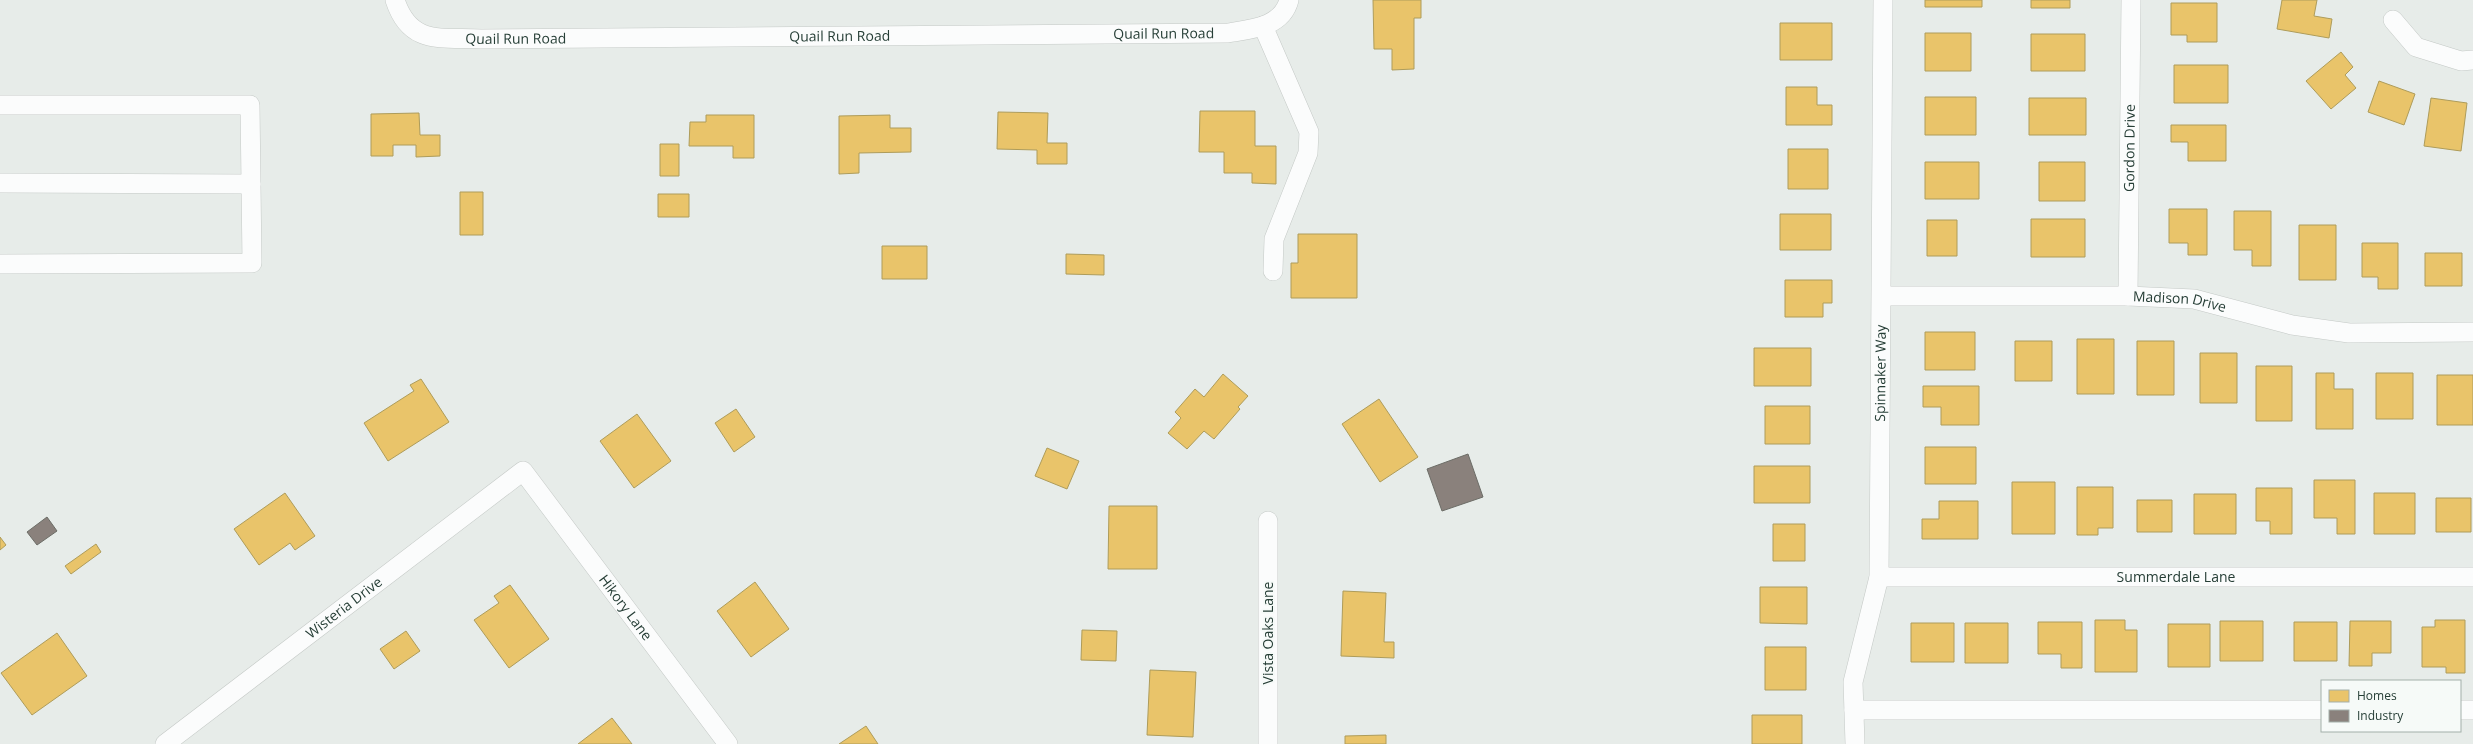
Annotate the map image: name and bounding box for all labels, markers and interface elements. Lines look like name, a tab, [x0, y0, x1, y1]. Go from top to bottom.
street label: Quail Run Road	[1113, 23, 1214, 43]
street label: Quail Run Road	[789, 26, 890, 46]
street label: Quail Run Road	[465, 28, 566, 48]
street label: Gordon Drive	[2119, 104, 2139, 192]
street label: Madison Drive	[2133, 286, 2229, 316]
street label: Spinnaker Way	[1870, 324, 1890, 422]
street label: Summerdale Lane	[2117, 567, 2236, 586]
street label: Hikory Lane	[595, 571, 657, 644]
street label: Wisteria Drive	[302, 572, 386, 642]
street label: Vista Oaks Lane	[1258, 581, 1277, 684]
legend	[2321, 680, 2461, 732]
text: Homes	[2357, 687, 2397, 704]
text: Industry	[2357, 707, 2404, 724]

